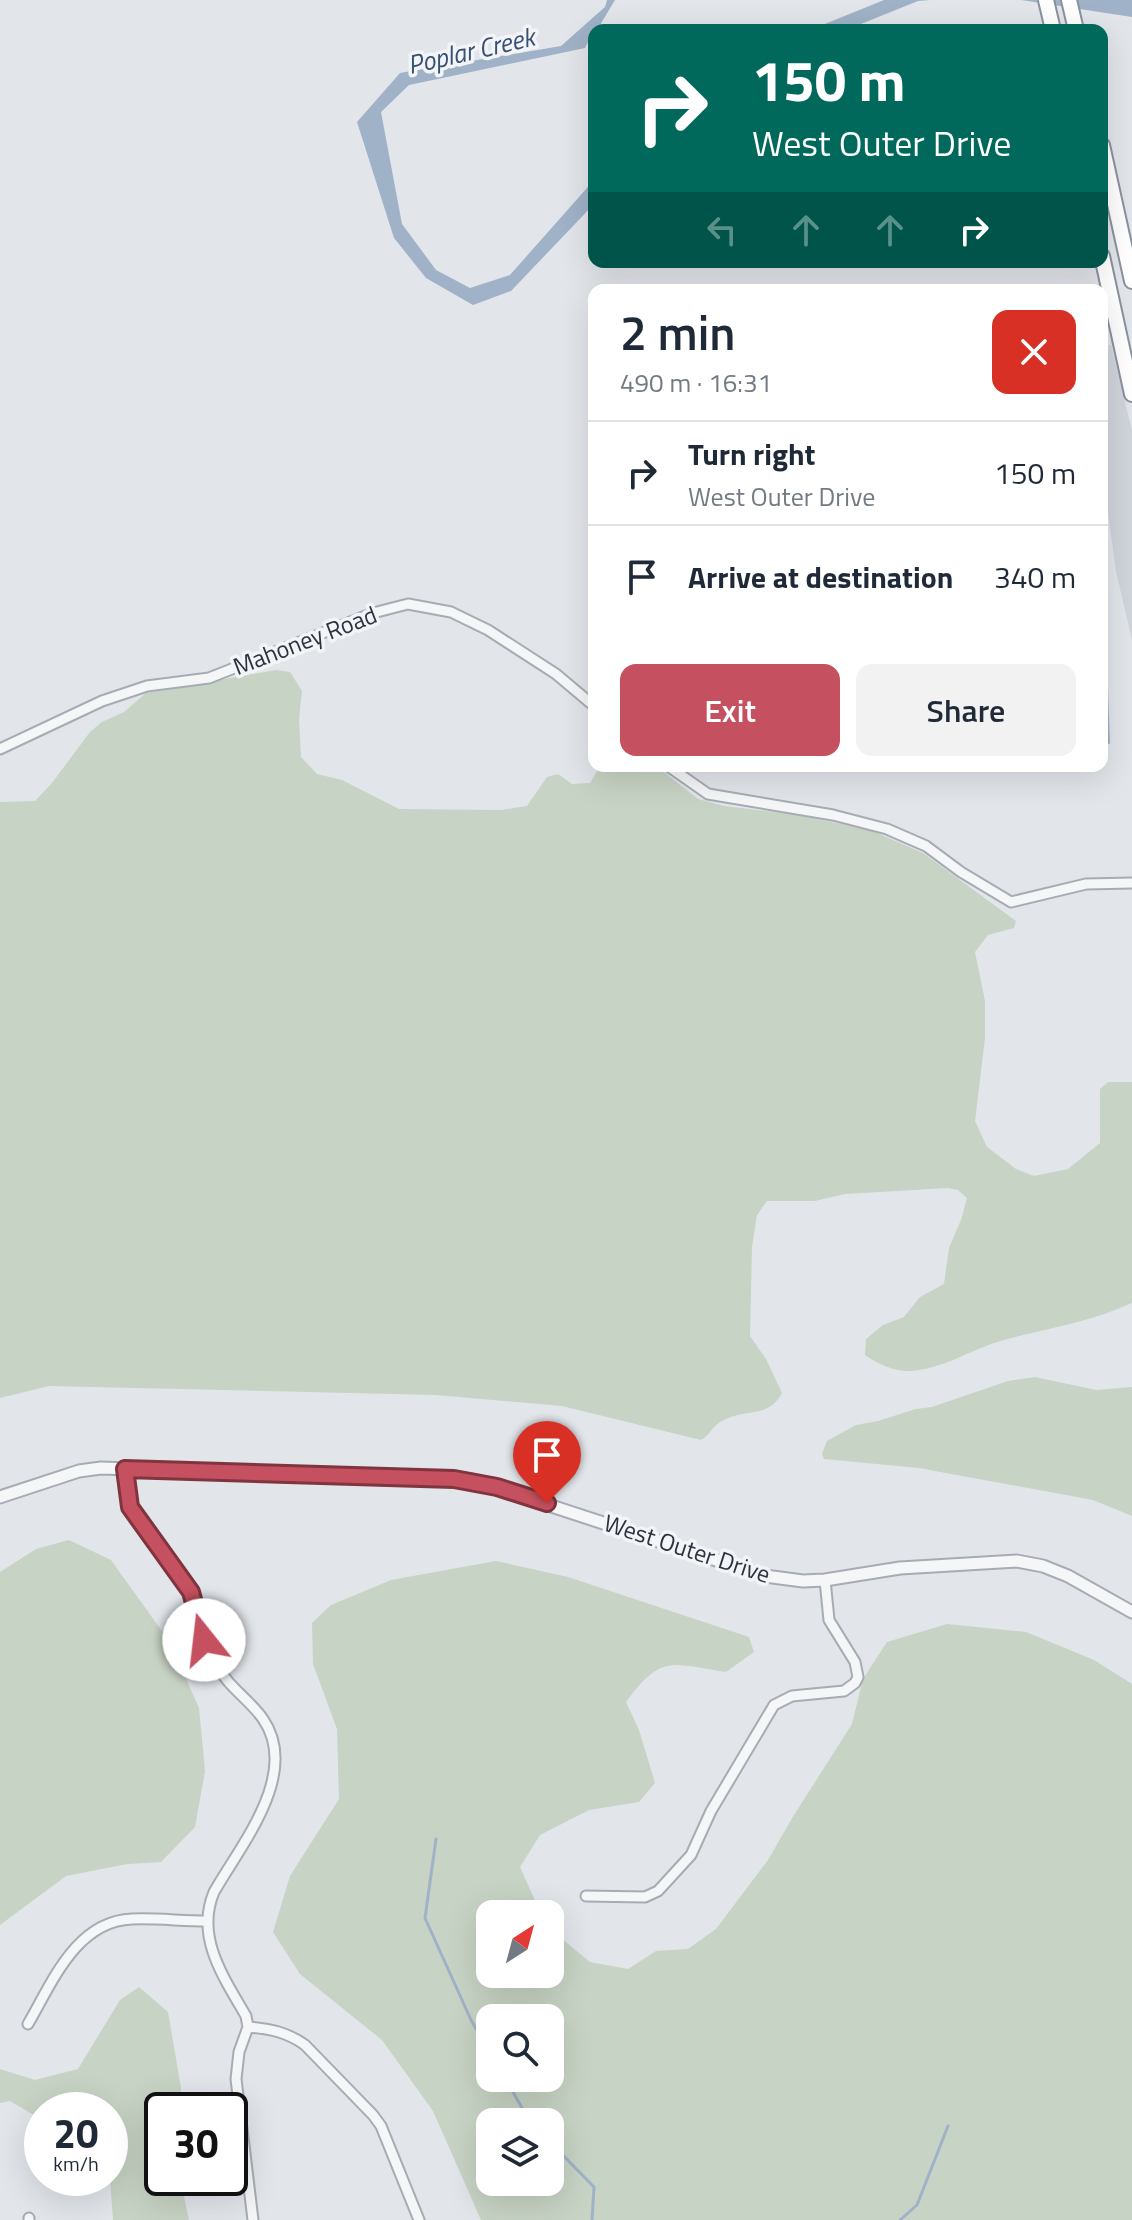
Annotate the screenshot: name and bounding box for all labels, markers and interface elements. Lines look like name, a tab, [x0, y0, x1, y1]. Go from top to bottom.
water label: Poplar Creek	[404, 16, 542, 84]
text: 150 m	[752, 38, 905, 123]
icon: right	[620, 56, 724, 160]
text: West Outer Drive	[752, 115, 1011, 170]
icon: left	[700, 208, 744, 252]
icon: ahead	[784, 208, 828, 252]
icon: ahead	[868, 208, 912, 252]
icon: right	[952, 208, 996, 252]
text: 2 min	[620, 296, 735, 369]
button: close	[992, 310, 1076, 394]
text: 490 m · 16:31	[620, 363, 772, 402]
text: Turn right	[688, 431, 816, 477]
text: 150 m	[994, 450, 1076, 496]
icon: right	[620, 451, 664, 495]
text: West Outer Drive	[688, 477, 875, 516]
text: Arrive at destination	[688, 554, 953, 600]
text: 340 m	[994, 554, 1076, 600]
icon: arrive	[620, 555, 664, 599]
street label: Mahoney Road	[228, 596, 382, 684]
button: Exit	[620, 664, 840, 756]
button: Share	[856, 664, 1076, 756]
pin	[513, 1421, 581, 1503]
icon: arrive	[525, 1433, 569, 1477]
street label: West Outer Drive	[599, 1504, 775, 1592]
position arrow	[162, 1598, 246, 1682]
north arrow	[476, 1900, 564, 1988]
map controls	[476, 1900, 564, 2196]
button: search	[476, 2004, 564, 2092]
speed limit sign: 30	[144, 2092, 248, 2196]
text: 20	[54, 2103, 98, 2164]
button: layers	[476, 2108, 564, 2196]
text: km/h	[53, 2148, 99, 2179]

